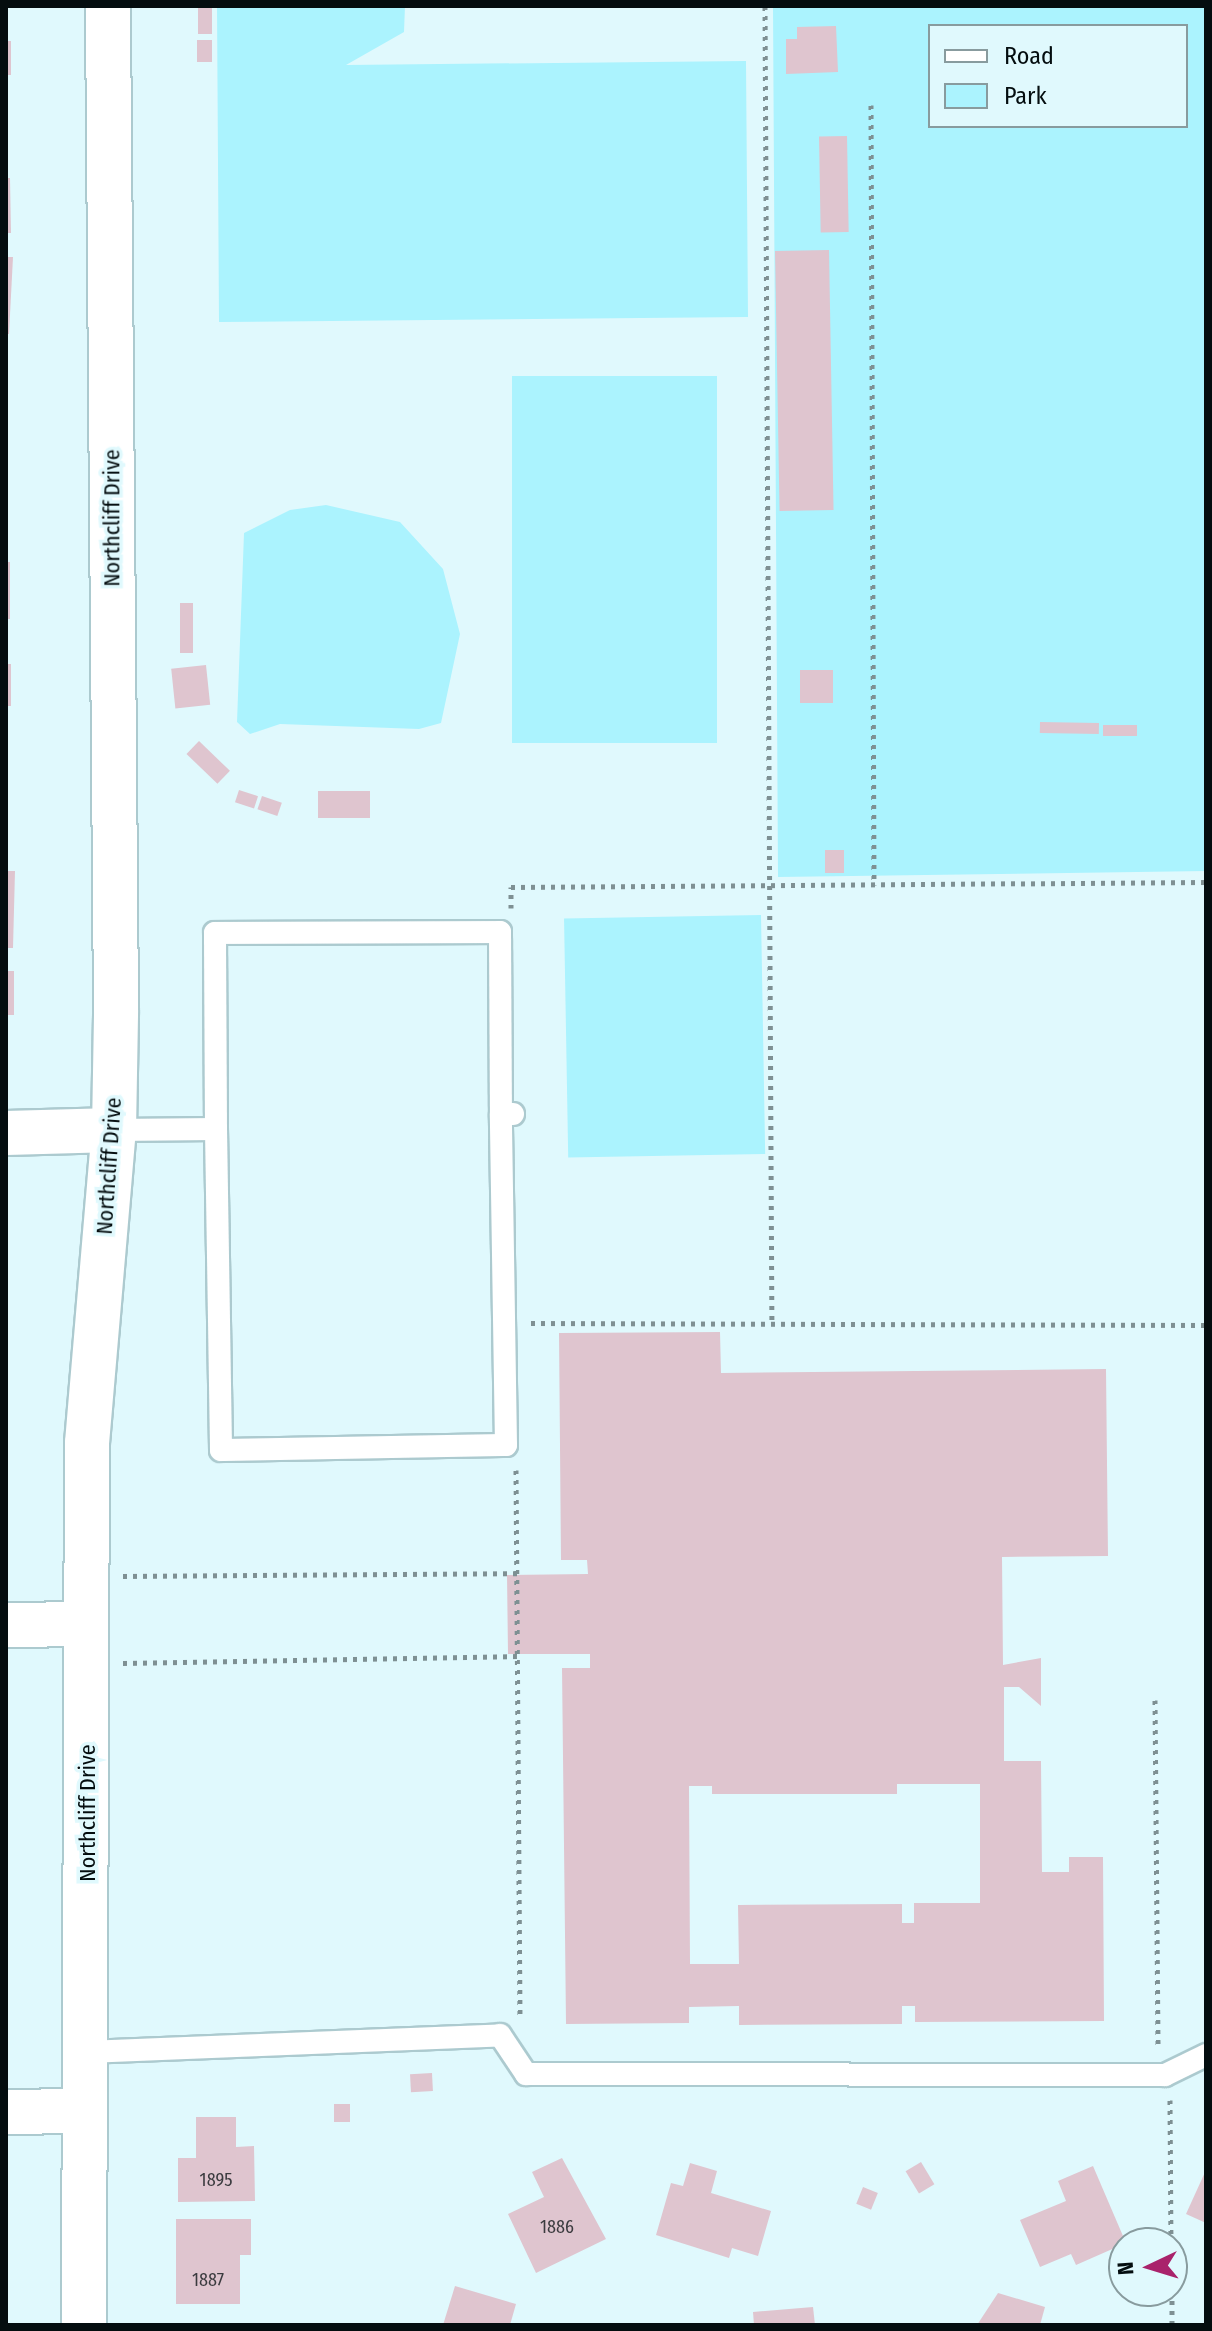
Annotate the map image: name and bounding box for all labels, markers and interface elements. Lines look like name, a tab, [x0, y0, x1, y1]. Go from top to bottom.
legend	[928, 24, 1188, 128]
text: Road	[1004, 42, 1054, 70]
text: Park	[1004, 82, 1047, 110]
street label: Northcliff Drive	[99, 449, 125, 587]
street label: Northcliff Drive	[91, 1097, 127, 1235]
street label: Northcliff Drive	[75, 1744, 101, 1882]
house number: 1895	[200, 2169, 232, 2191]
house number: 1886	[540, 2216, 574, 2238]
north arrow	[1108, 2227, 1188, 2307]
text: N	[1112, 2261, 1139, 2276]
house number: 1887	[192, 2269, 224, 2291]

